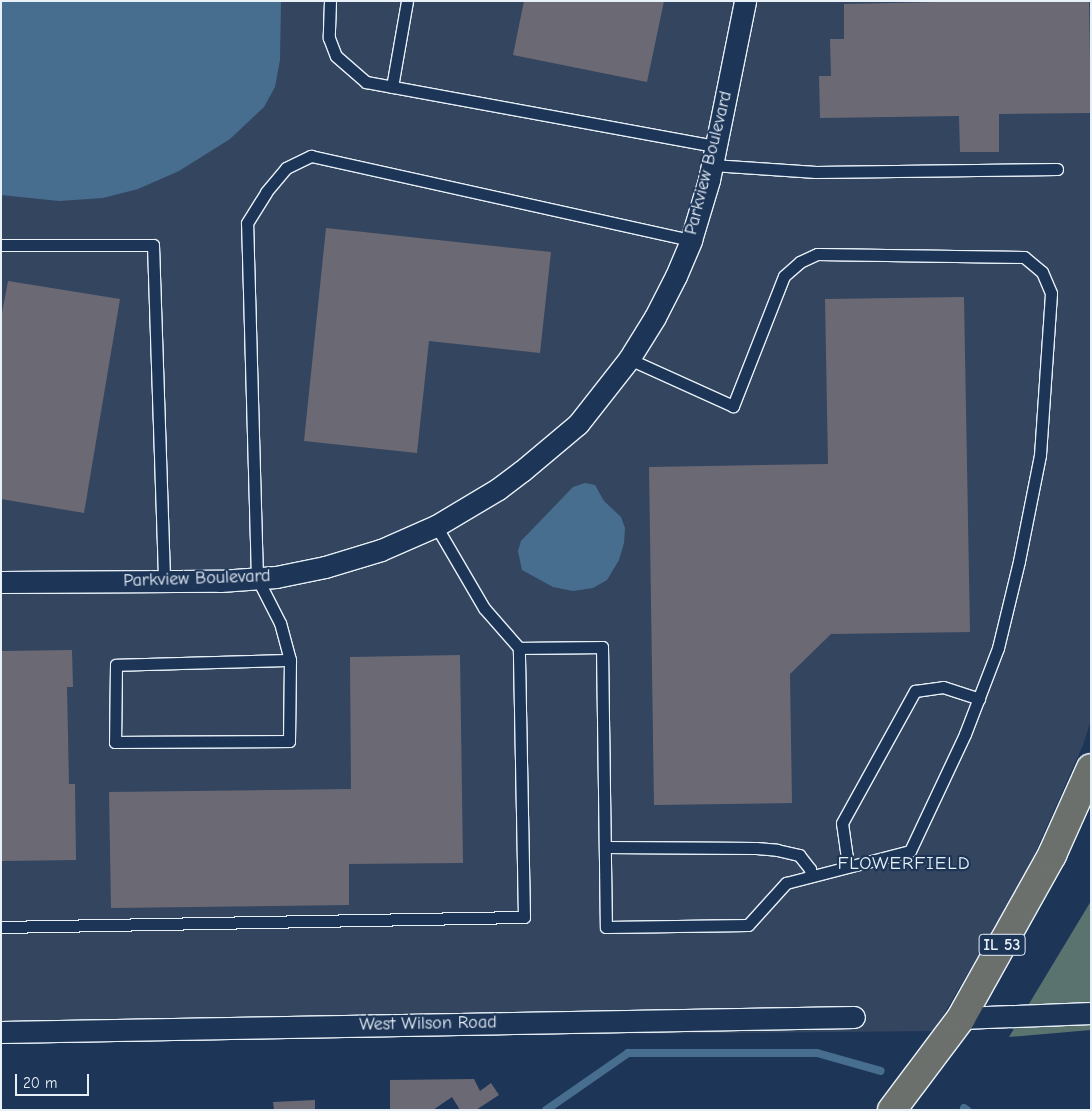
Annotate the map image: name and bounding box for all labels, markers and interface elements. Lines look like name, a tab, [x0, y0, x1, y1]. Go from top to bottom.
street label: Parkview Boulevard	[681, 89, 737, 237]
street label: Parkview Boulevard	[123, 566, 271, 592]
district label: FLOWERFIELD	[836, 853, 972, 875]
road number: IL 53	[978, 932, 1026, 958]
street label: West Wilson Road	[359, 1012, 497, 1036]
scale bar	[18, 1064, 91, 1096]
text: 20 m	[23, 1074, 57, 1092]

